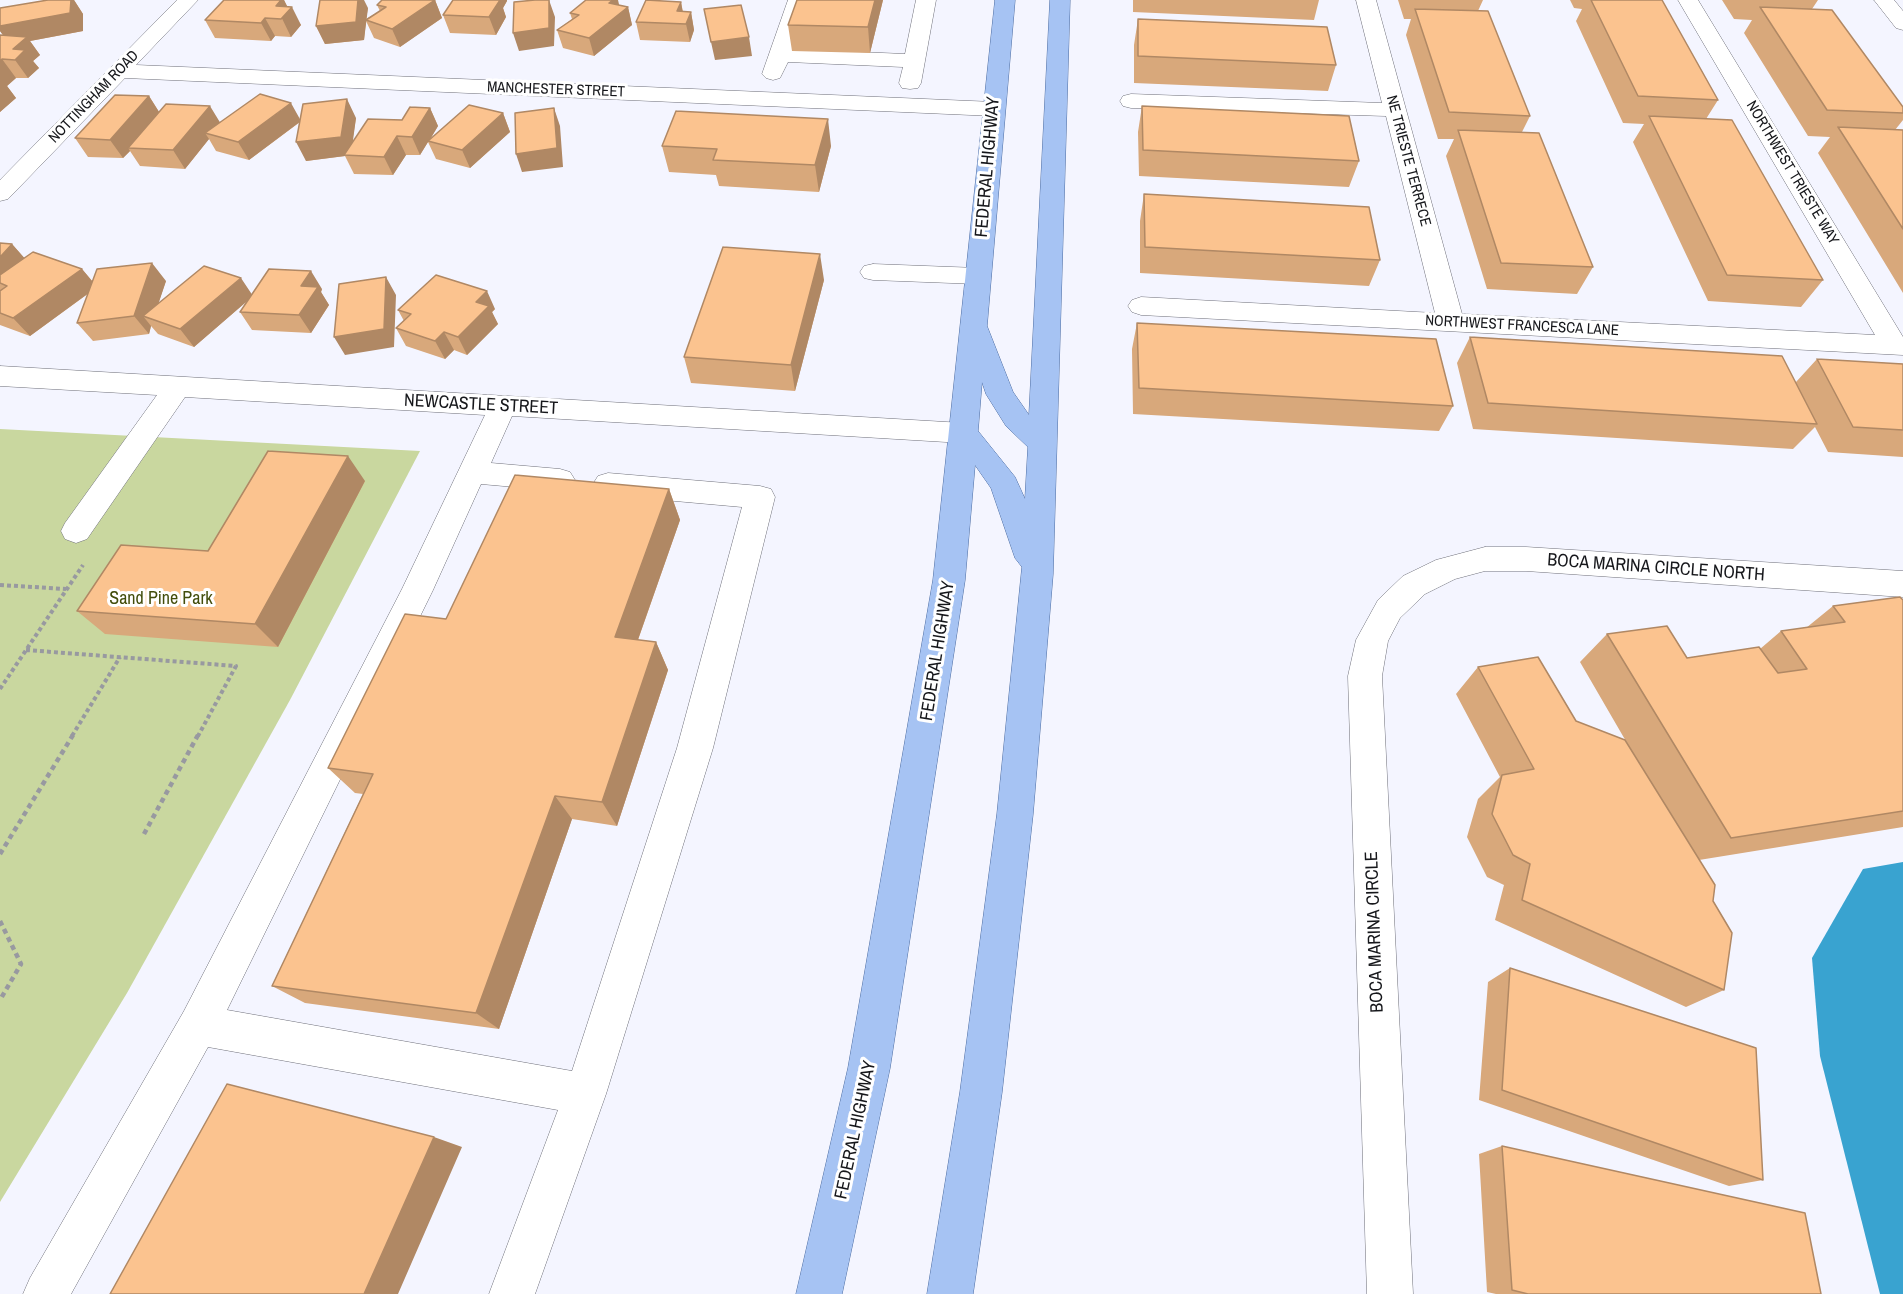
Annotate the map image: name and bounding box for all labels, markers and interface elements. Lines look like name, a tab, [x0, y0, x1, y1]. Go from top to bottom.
street label: NOTTINGHAM ROAD	[45, 47, 143, 147]
street label: MANCHESTER STREET	[487, 79, 625, 101]
street label: NE TRIESTE TERRECE	[1382, 94, 1434, 228]
street label: FEDERAL HIGHWAY	[971, 96, 1005, 238]
street label: NORTHWEST TRIESTE WAY	[1742, 98, 1842, 248]
street label: NORTHWEST FRANCESCA LANE	[1425, 312, 1619, 340]
street label: NEWCASTLE STREET	[403, 390, 559, 420]
street label: BOCA MARINA CIRCLE NORTH	[1547, 550, 1765, 586]
street label: FEDERAL HIGHWAY	[916, 580, 960, 722]
park label: Sand Pine Park	[109, 588, 213, 610]
street label: BOCA MARINA CIRCLE	[1361, 851, 1389, 1013]
street label: FEDERAL HIGHWAY	[831, 1059, 881, 1201]

